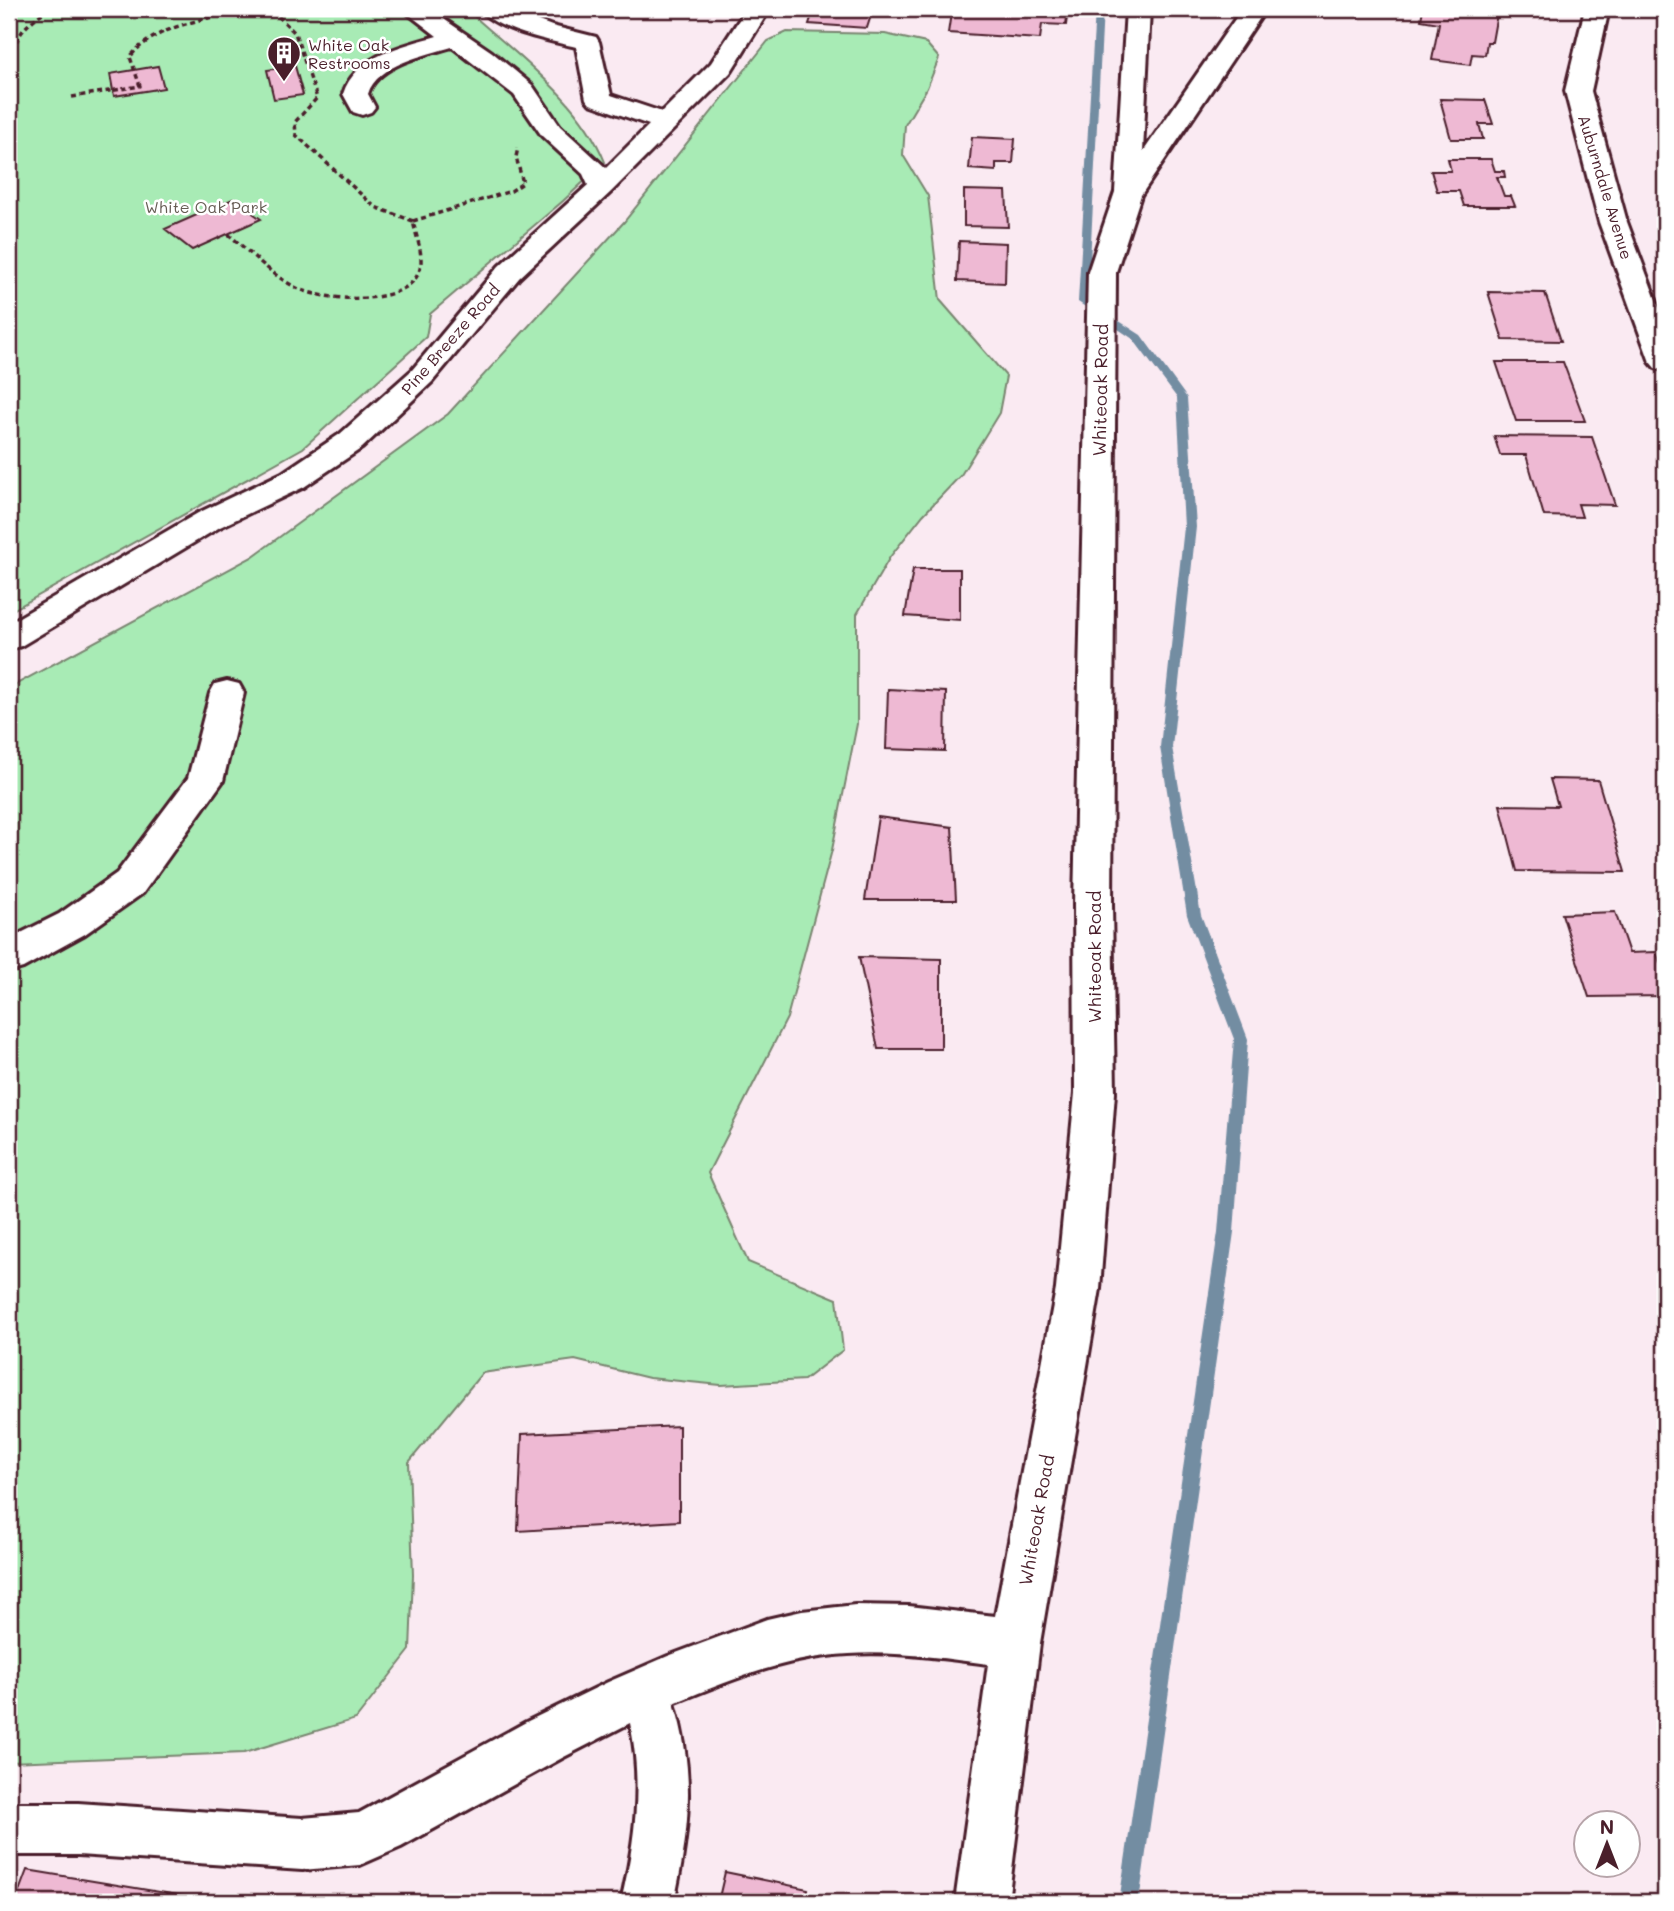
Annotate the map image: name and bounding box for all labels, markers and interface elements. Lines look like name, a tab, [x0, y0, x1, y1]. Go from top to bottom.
building icon: White Oak Restrooms	[265, 34, 303, 83]
place label: White Oak Restrooms	[308, 34, 391, 73]
street label: Auburndale Avenue	[1574, 112, 1638, 262]
park label: White Oak Park	[145, 196, 267, 217]
street label: Pine Breeze Road	[396, 279, 504, 399]
street label: Whiteoak Road	[1087, 324, 1113, 456]
street label: Whiteoak Road	[1082, 891, 1106, 1023]
street label: Whiteoak Road	[1013, 1453, 1059, 1587]
north arrow	[1572, 1810, 1642, 1880]
text: N	[1600, 1814, 1614, 1839]

